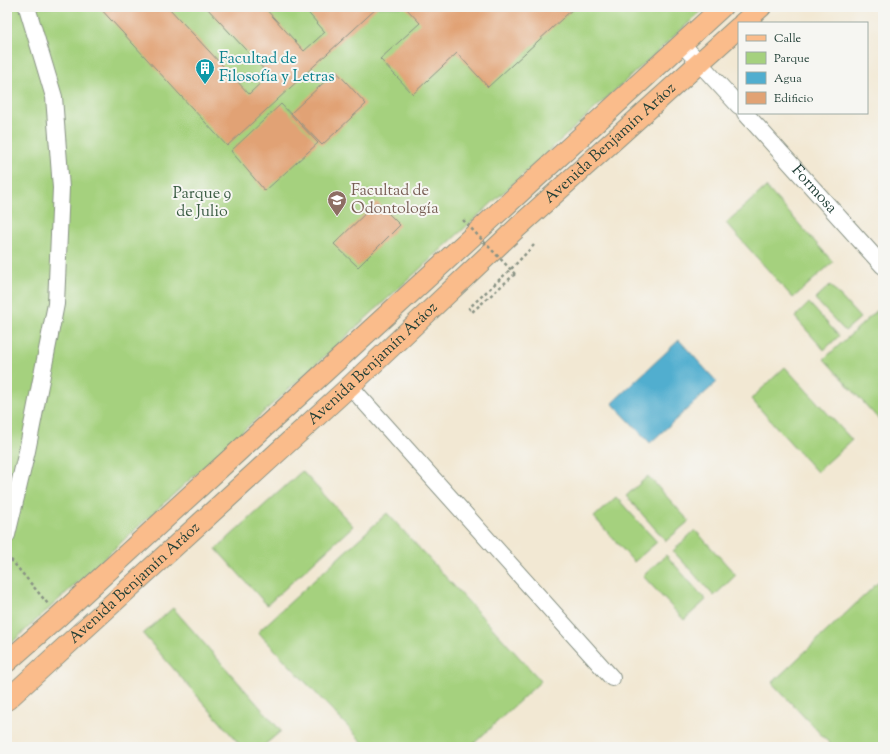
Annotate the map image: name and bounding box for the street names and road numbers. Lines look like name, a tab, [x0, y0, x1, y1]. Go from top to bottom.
street label: Avenida Benjamín Aráoz	[539, 77, 682, 209]
street label: Formosa	[786, 160, 843, 220]
street label: Avenida Benjamín Aráoz	[303, 297, 443, 431]
street label: Avenida Benjamín Aráoz	[64, 517, 206, 649]

